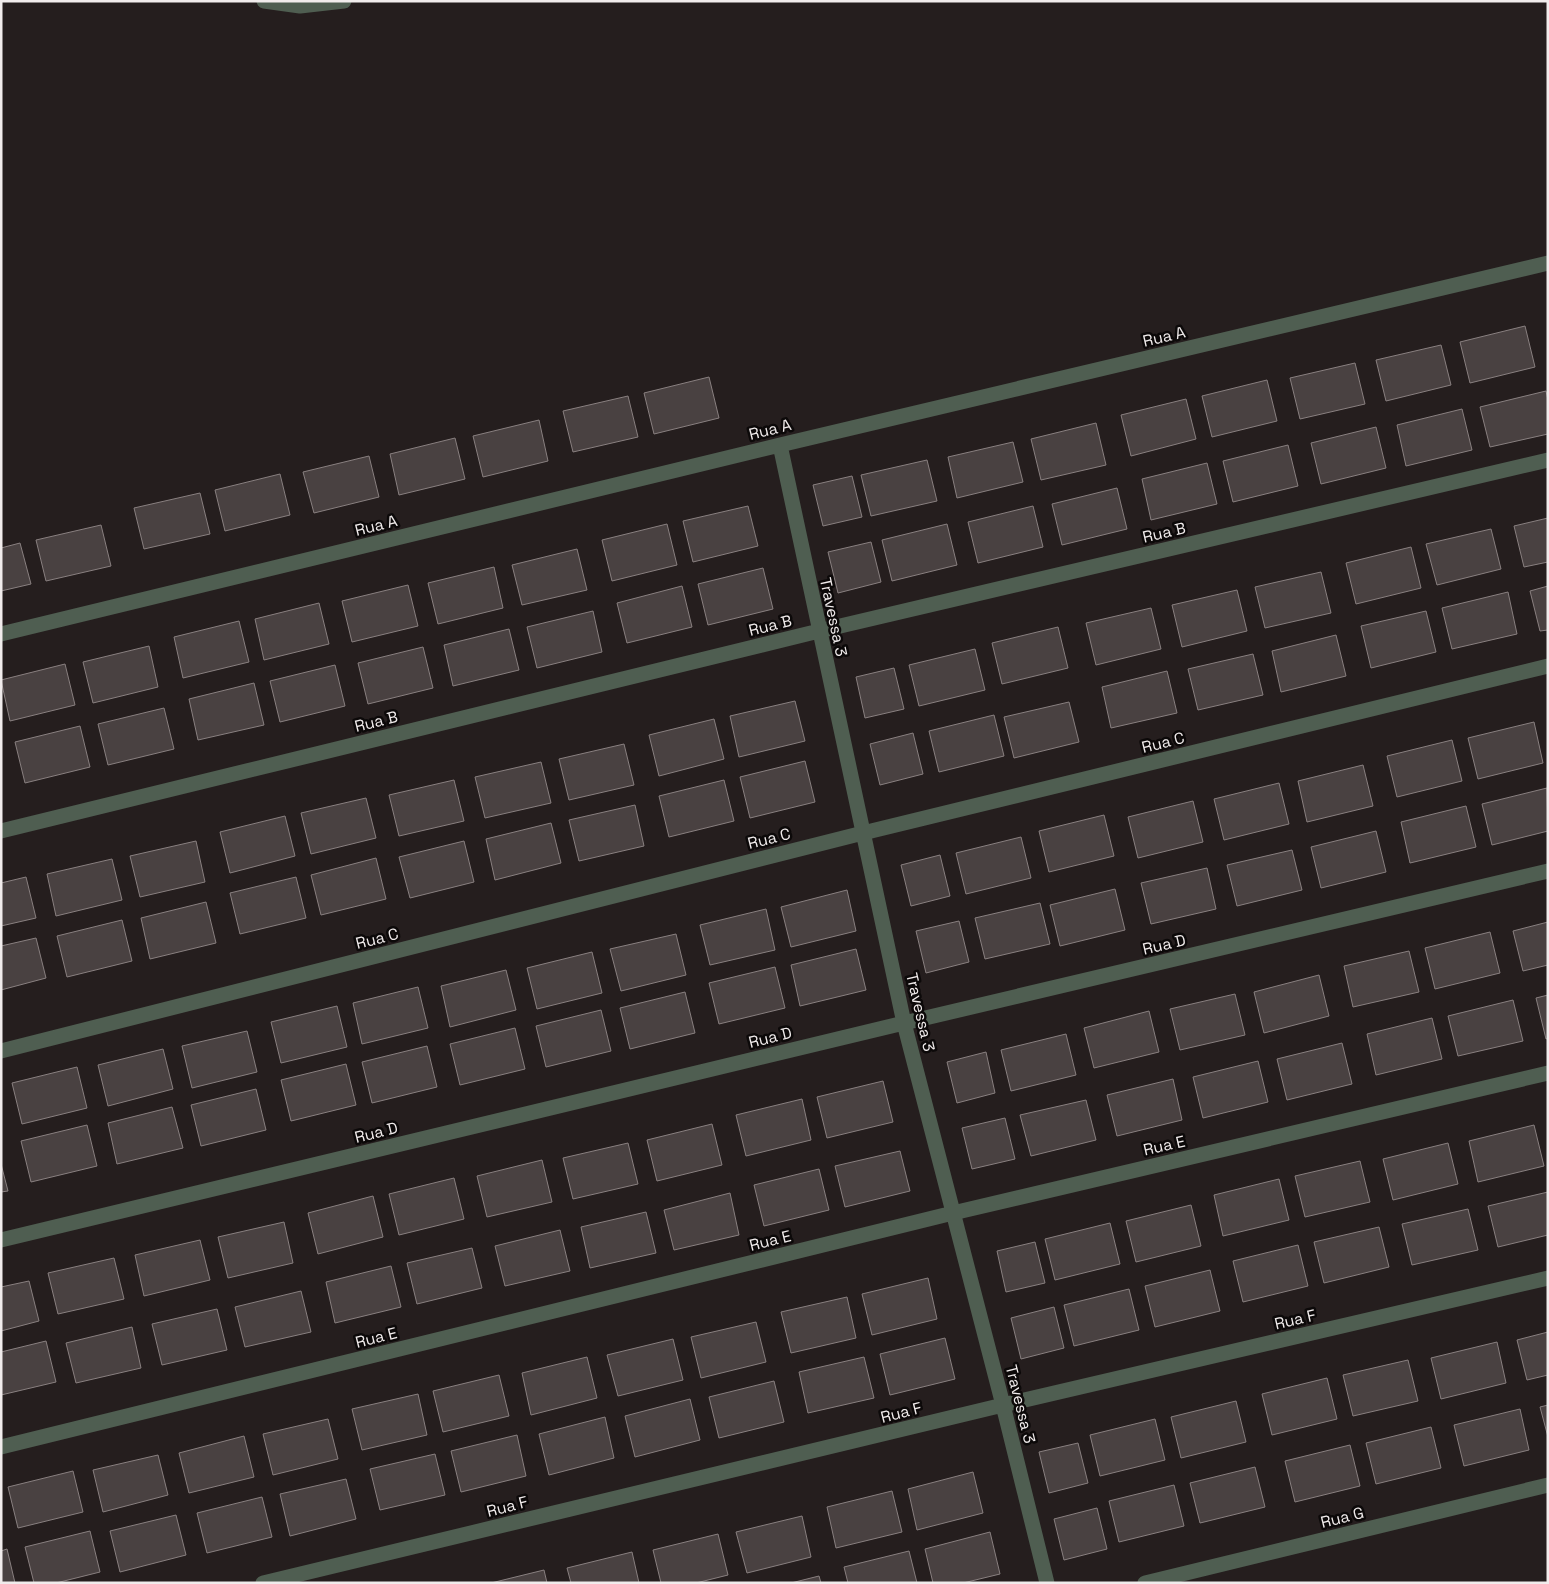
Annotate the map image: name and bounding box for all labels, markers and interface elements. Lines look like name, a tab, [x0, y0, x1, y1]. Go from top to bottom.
street label: Rua A	[1141, 321, 1187, 352]
street label: Rua A	[747, 414, 794, 445]
street label: Rua A	[353, 510, 400, 541]
street label: Rua B	[1140, 517, 1188, 548]
street label: Travessa 3	[815, 576, 852, 659]
street label: Rua B	[746, 610, 794, 641]
street label: Rua B	[352, 706, 400, 737]
street label: Rua C	[1139, 727, 1187, 758]
street label: Rua C	[745, 823, 793, 854]
street label: Rua C	[353, 923, 401, 954]
street label: Rua D	[1140, 929, 1188, 960]
street label: Travessa 3	[901, 971, 940, 1054]
street label: Rua D	[746, 1022, 794, 1053]
street label: Rua D	[352, 1117, 400, 1148]
street label: Rua E	[1141, 1131, 1187, 1160]
street label: Rua E	[747, 1225, 793, 1256]
street label: Rua F	[1272, 1304, 1318, 1334]
street label: Rua E	[353, 1322, 399, 1353]
street label: Travessa 3	[1001, 1363, 1040, 1446]
street label: Rua F	[878, 1397, 924, 1428]
street label: Rua F	[484, 1491, 530, 1522]
street label: Rua G	[1318, 1502, 1366, 1533]

